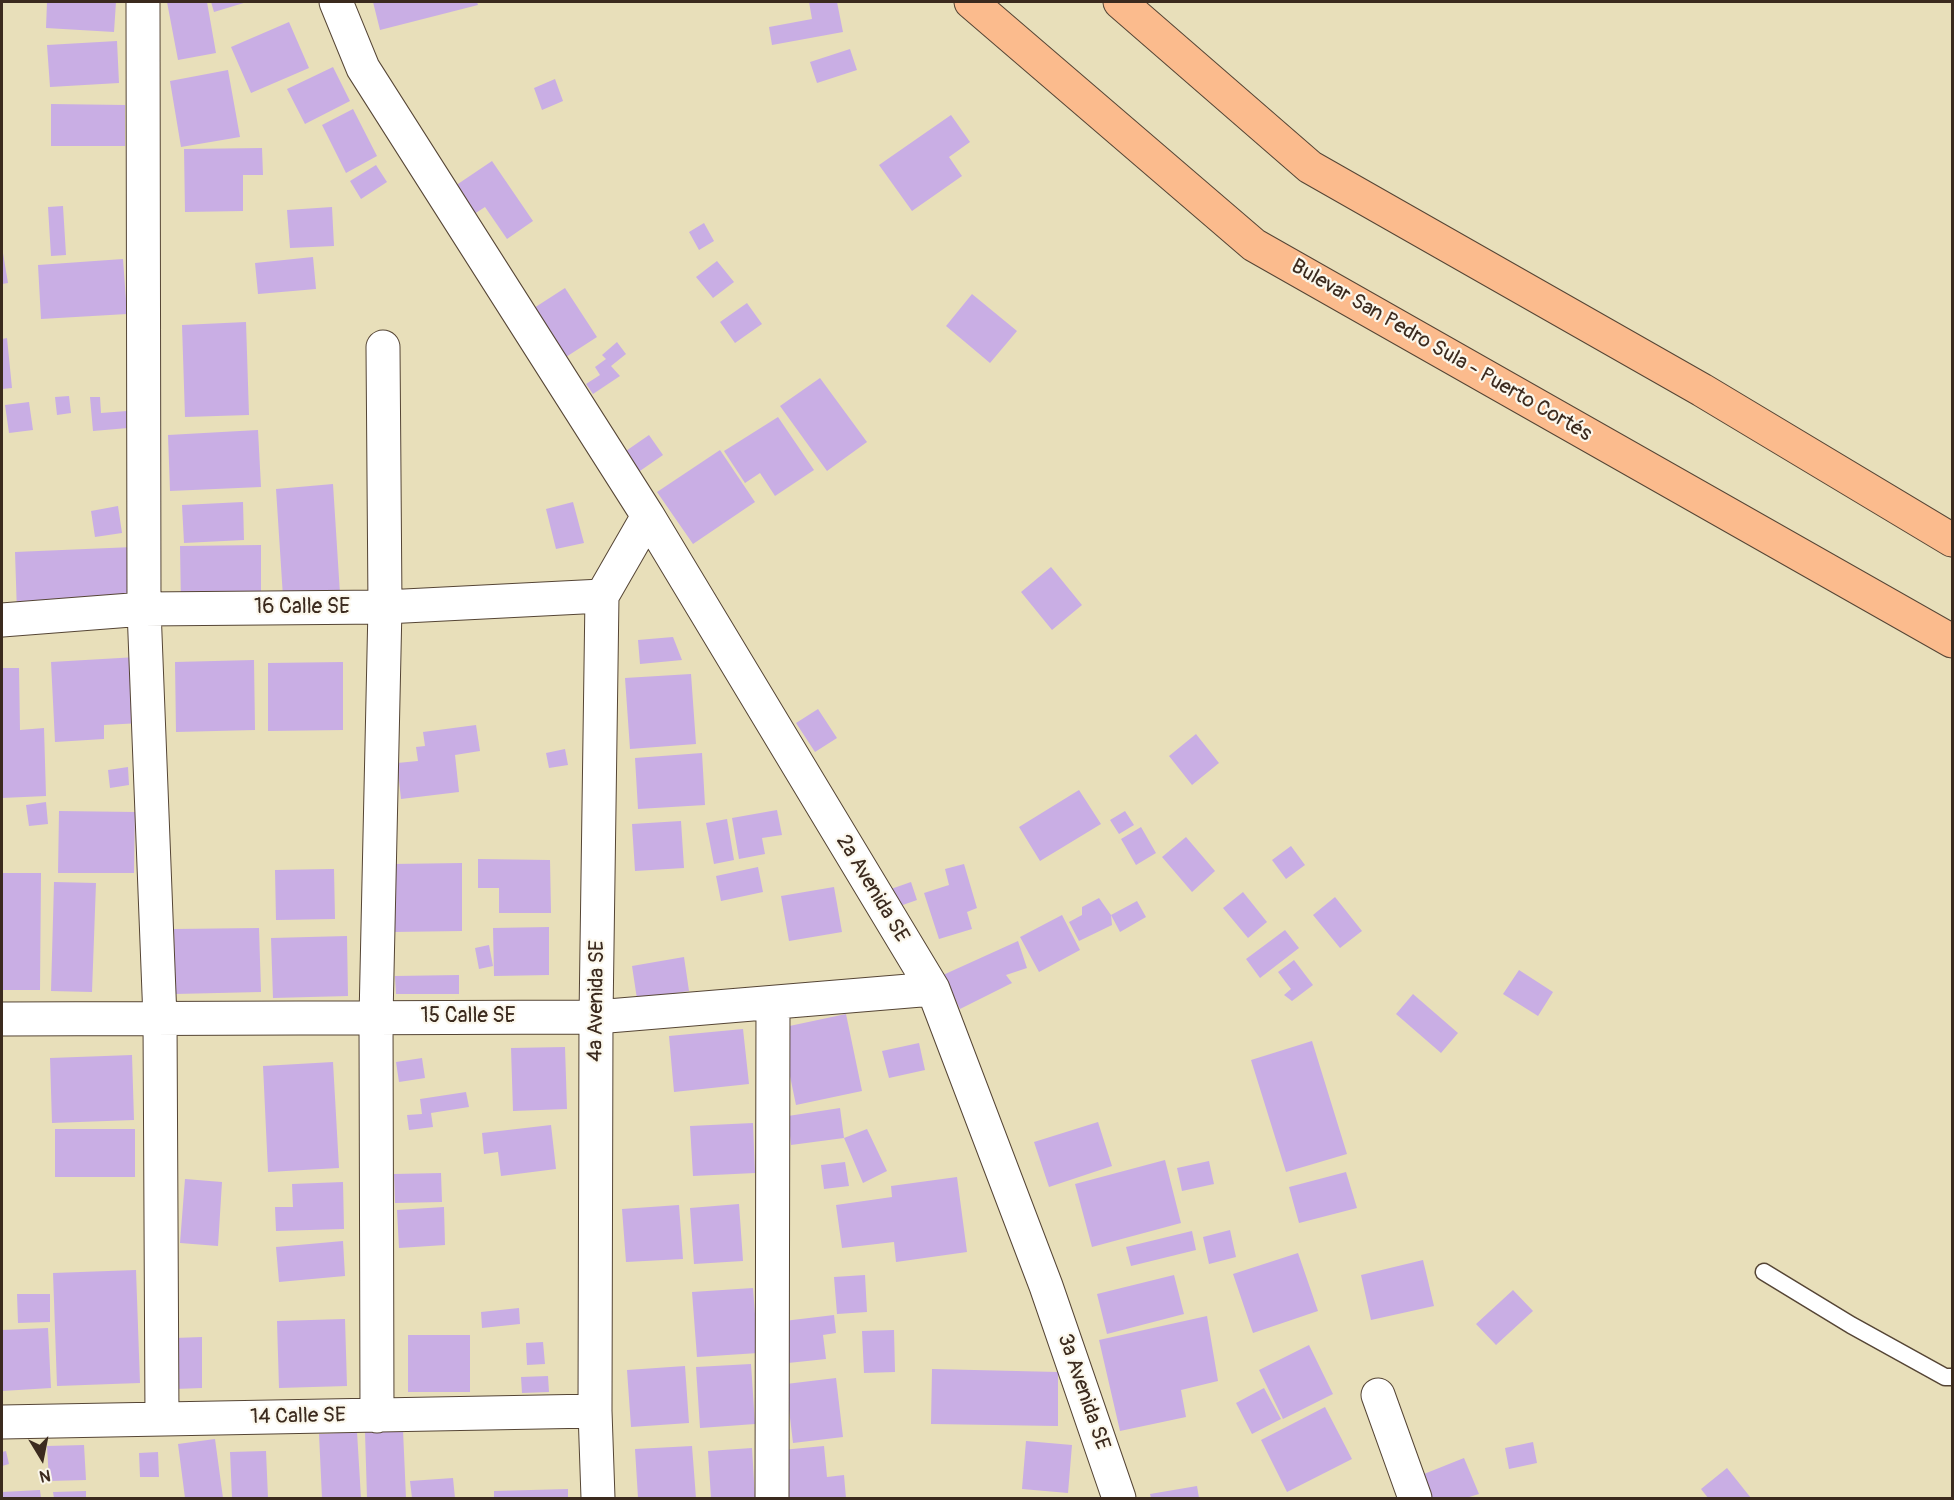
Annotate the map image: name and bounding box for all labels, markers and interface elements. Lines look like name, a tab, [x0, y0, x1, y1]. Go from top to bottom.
street label: Bulevar San Pedro Sula - Puerto Cortés	[1286, 254, 1596, 448]
street label: 16 Calle SE	[254, 595, 350, 621]
street label: 2a Avenida SE	[830, 831, 914, 947]
street label: 4a Avenida SE	[583, 940, 611, 1062]
street label: 15 Calle SE	[421, 1004, 515, 1030]
street label: 3a Avenida SE	[1051, 1331, 1115, 1453]
street label: 14 Calle SE	[250, 1404, 346, 1430]
north arrow	[12, 1428, 72, 1488]
text: N	[38, 1465, 52, 1487]

